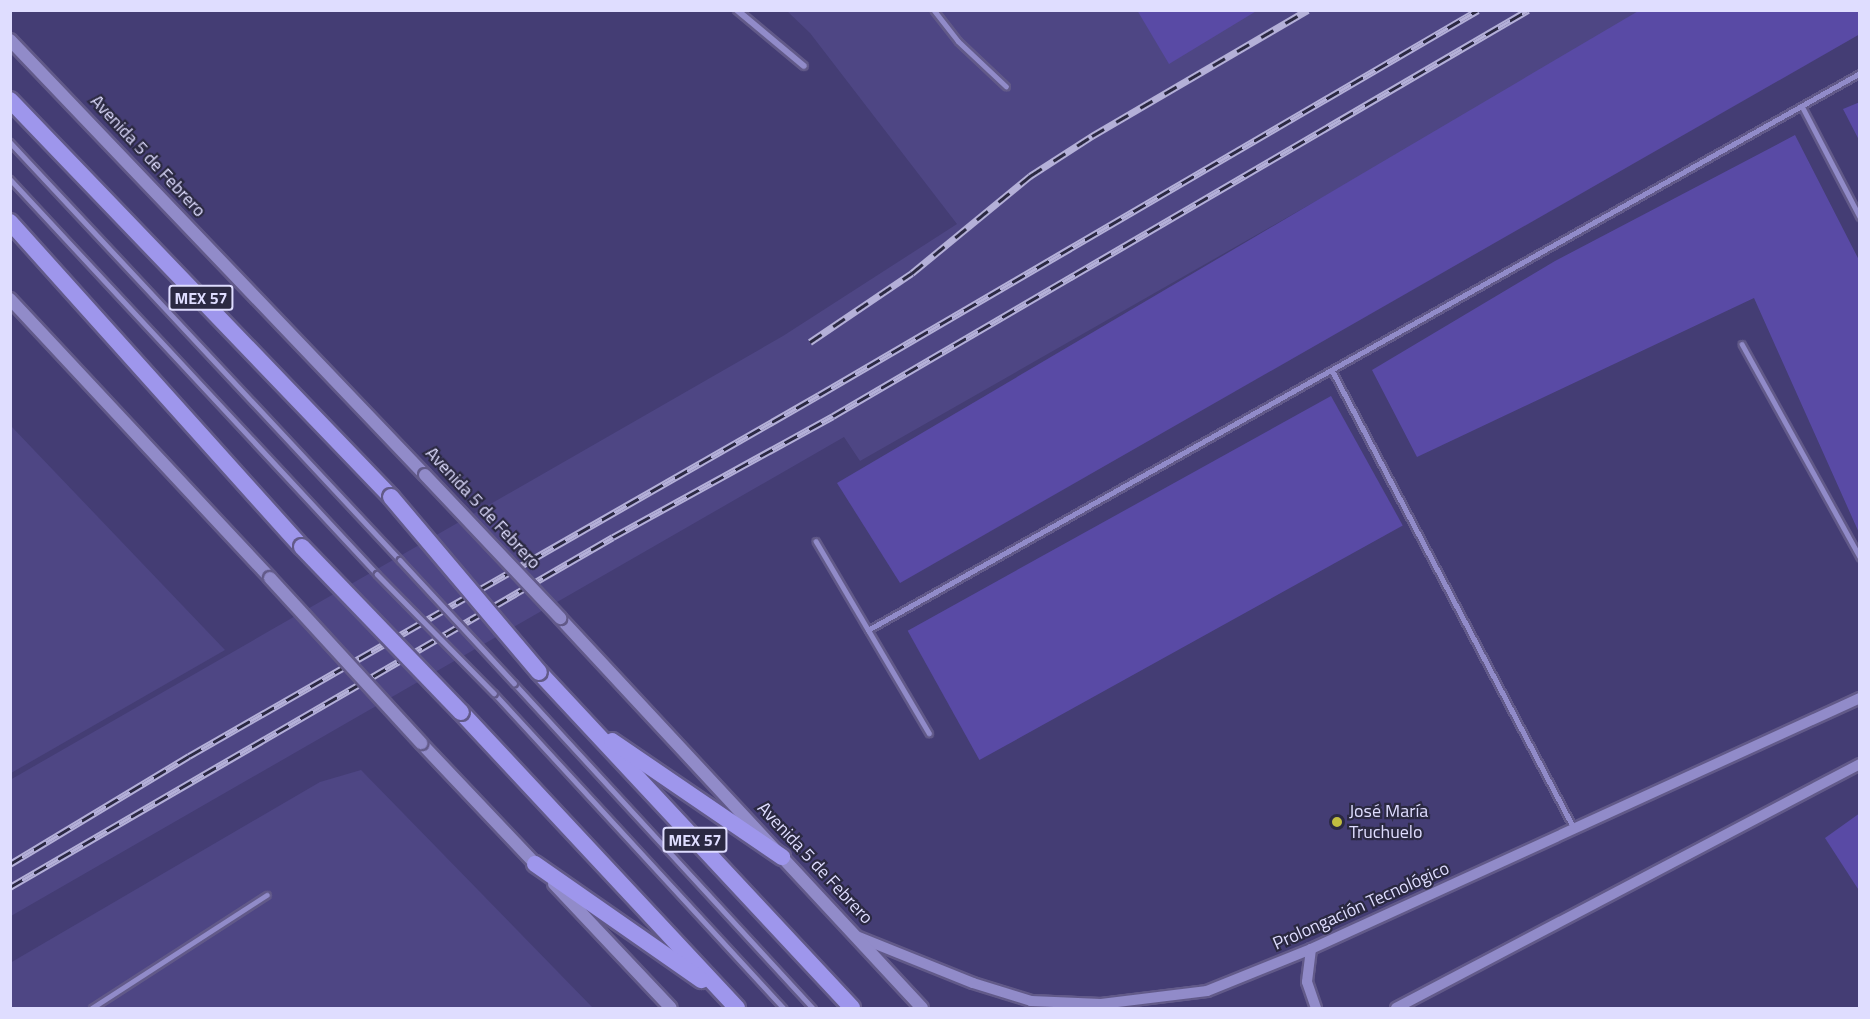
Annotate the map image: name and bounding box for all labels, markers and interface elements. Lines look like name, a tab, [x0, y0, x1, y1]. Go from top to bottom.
street label: Avenida 5 de Febrero	[86, 90, 210, 222]
road number: MEX 57	[168, 285, 234, 311]
street label: Avenida 5 de Febrero	[421, 442, 545, 574]
street label: Avenida 5 de Febrero	[753, 797, 877, 929]
place label: José María Truchuelo	[1349, 801, 1428, 844]
marker: José María Truchuelo	[1330, 815, 1344, 829]
road number: MEX 57	[662, 827, 728, 853]
street label: Prolongación Tecnológico	[1269, 857, 1453, 955]

